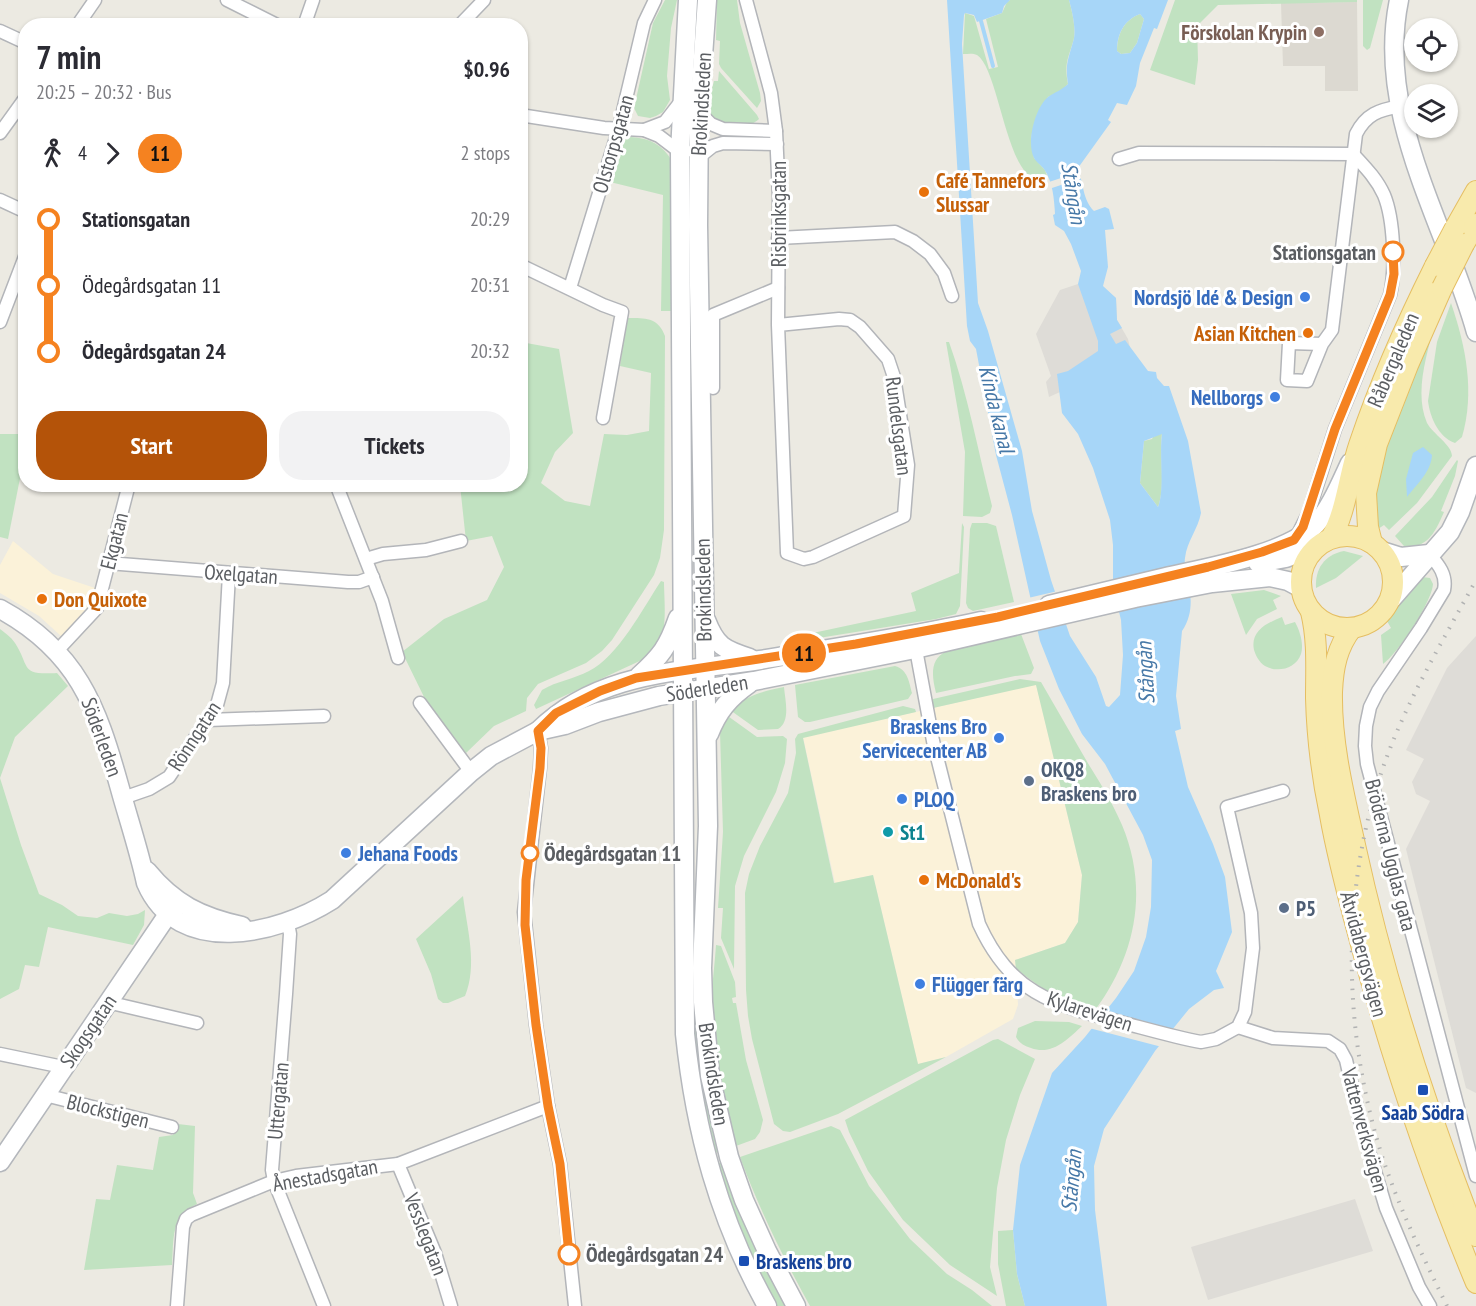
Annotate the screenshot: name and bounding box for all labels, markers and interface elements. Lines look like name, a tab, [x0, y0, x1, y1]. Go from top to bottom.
map controls	[1404, 18, 1458, 138]
button: locate	[1404, 18, 1458, 72]
place label: Förskolan Krypin	[1181, 19, 1307, 46]
marker: Förskolan Krypin	[1312, 25, 1326, 39]
text: 7 min	[36, 35, 101, 78]
street label: Brokindsleden	[685, 52, 717, 156]
text: $0.96	[463, 55, 510, 83]
text: 20:25 – 20:32 · Bus	[36, 79, 171, 105]
button: layers	[1404, 84, 1458, 138]
street label: Olstorpsgatan	[586, 92, 640, 196]
icon: walk	[36, 137, 69, 170]
icon: forward	[96, 137, 129, 170]
text: 4	[78, 140, 87, 166]
text: 11	[150, 140, 170, 167]
text: 2 stops	[461, 140, 510, 166]
water label: Stångån	[1055, 160, 1093, 227]
street label: Risbrinksgatan	[765, 161, 792, 267]
place label: Café Tannefors Slussar	[936, 167, 1046, 218]
marker: Café Tannefors Slussar	[917, 185, 931, 199]
text: Stationsgatan	[82, 205, 190, 233]
text: 20:29	[470, 206, 510, 232]
place label: Stationsgatan	[1273, 239, 1376, 266]
marker: Stationsgatan	[1382, 241, 1404, 263]
text: Ödegårdsgatan 11	[82, 271, 221, 299]
text: 20:31	[470, 272, 510, 298]
place label: Nordsjö Idé & Design	[1134, 284, 1293, 311]
marker: Nordsjö Idé & Design	[1298, 290, 1312, 304]
street label: Råbergaleden	[1361, 309, 1425, 411]
place label: Asian Kitchen	[1193, 320, 1296, 347]
marker: Asian Kitchen	[1301, 326, 1315, 340]
text: Ödegårdsgatan 24	[82, 337, 226, 365]
text: 20:32	[470, 338, 510, 364]
water label: Kinda kanal	[973, 362, 1022, 457]
street label: Rundelsgatan	[880, 375, 918, 477]
place label: Nellborgs	[1191, 384, 1263, 411]
marker: Nellborgs	[1268, 390, 1282, 404]
button: Start	[36, 411, 267, 480]
button: Tickets	[279, 411, 510, 480]
street label: Ekgatan	[94, 510, 134, 572]
street label: Brokindsleden	[689, 538, 717, 642]
street label: Oxelgatan	[203, 558, 279, 590]
place label: Don Quixote	[54, 586, 147, 613]
marker: Don Quixote	[35, 592, 49, 606]
line badge: 11	[777, 634, 831, 672]
text: 11	[794, 640, 814, 667]
water label: Stångån	[1129, 640, 1161, 705]
street label: Söderleden	[664, 668, 750, 708]
street label: Söderleden	[75, 694, 129, 780]
street label: Rönngatan	[162, 696, 226, 776]
place label: Braskens Bro Servicecenter AB	[862, 713, 987, 764]
marker: Braskens Bro Servicecenter AB	[992, 731, 1006, 745]
place label: OKQ8 Braskens bro	[1041, 756, 1137, 807]
marker: OKQ8 Braskens bro	[1022, 774, 1036, 788]
street label: Bröderna Ugglas gata	[1359, 776, 1423, 934]
place label: PLOQ	[914, 786, 956, 813]
marker: PLOQ	[895, 792, 909, 806]
place label: St1	[900, 819, 925, 846]
marker: St1	[881, 825, 895, 839]
place label: Jehana Foods	[357, 840, 458, 867]
place label: Ödegårdsgatan 11	[544, 840, 681, 867]
marker: Ödegårdsgatan 11	[521, 844, 539, 862]
marker: Jehana Foods	[339, 846, 353, 860]
place label: McDonald's	[936, 867, 1021, 894]
marker: McDonald's	[917, 873, 931, 887]
street label: Åtvidabergsvägen	[1334, 888, 1394, 1020]
place label: P5	[1296, 895, 1316, 922]
marker: P5	[1277, 901, 1291, 915]
place label: Flügger färg	[932, 971, 1023, 998]
marker: Flügger färg	[913, 977, 927, 991]
street label: Kylarevägen	[1044, 985, 1136, 1037]
street label: Skogsgatan	[54, 989, 122, 1073]
street label: Brokindsleden	[693, 1021, 735, 1127]
street label: Uttergatan	[261, 1061, 295, 1141]
street label: Vattenverksvägen	[1335, 1064, 1395, 1195]
marker: Saab Södra	[1416, 1083, 1430, 1097]
street label: Blockstigen	[64, 1088, 152, 1134]
place label: Saab Södra	[1382, 1099, 1465, 1126]
water label: Stångån	[1054, 1148, 1088, 1213]
street label: Ånestadsgatan	[270, 1152, 380, 1198]
street label: Vesslegatan	[398, 1188, 454, 1279]
place label: Ödegårdsgatan 24	[586, 1241, 723, 1268]
marker: Ödegårdsgatan 24	[558, 1243, 580, 1265]
place label: Braskens bro	[756, 1248, 852, 1275]
marker: Braskens bro	[737, 1254, 751, 1268]

